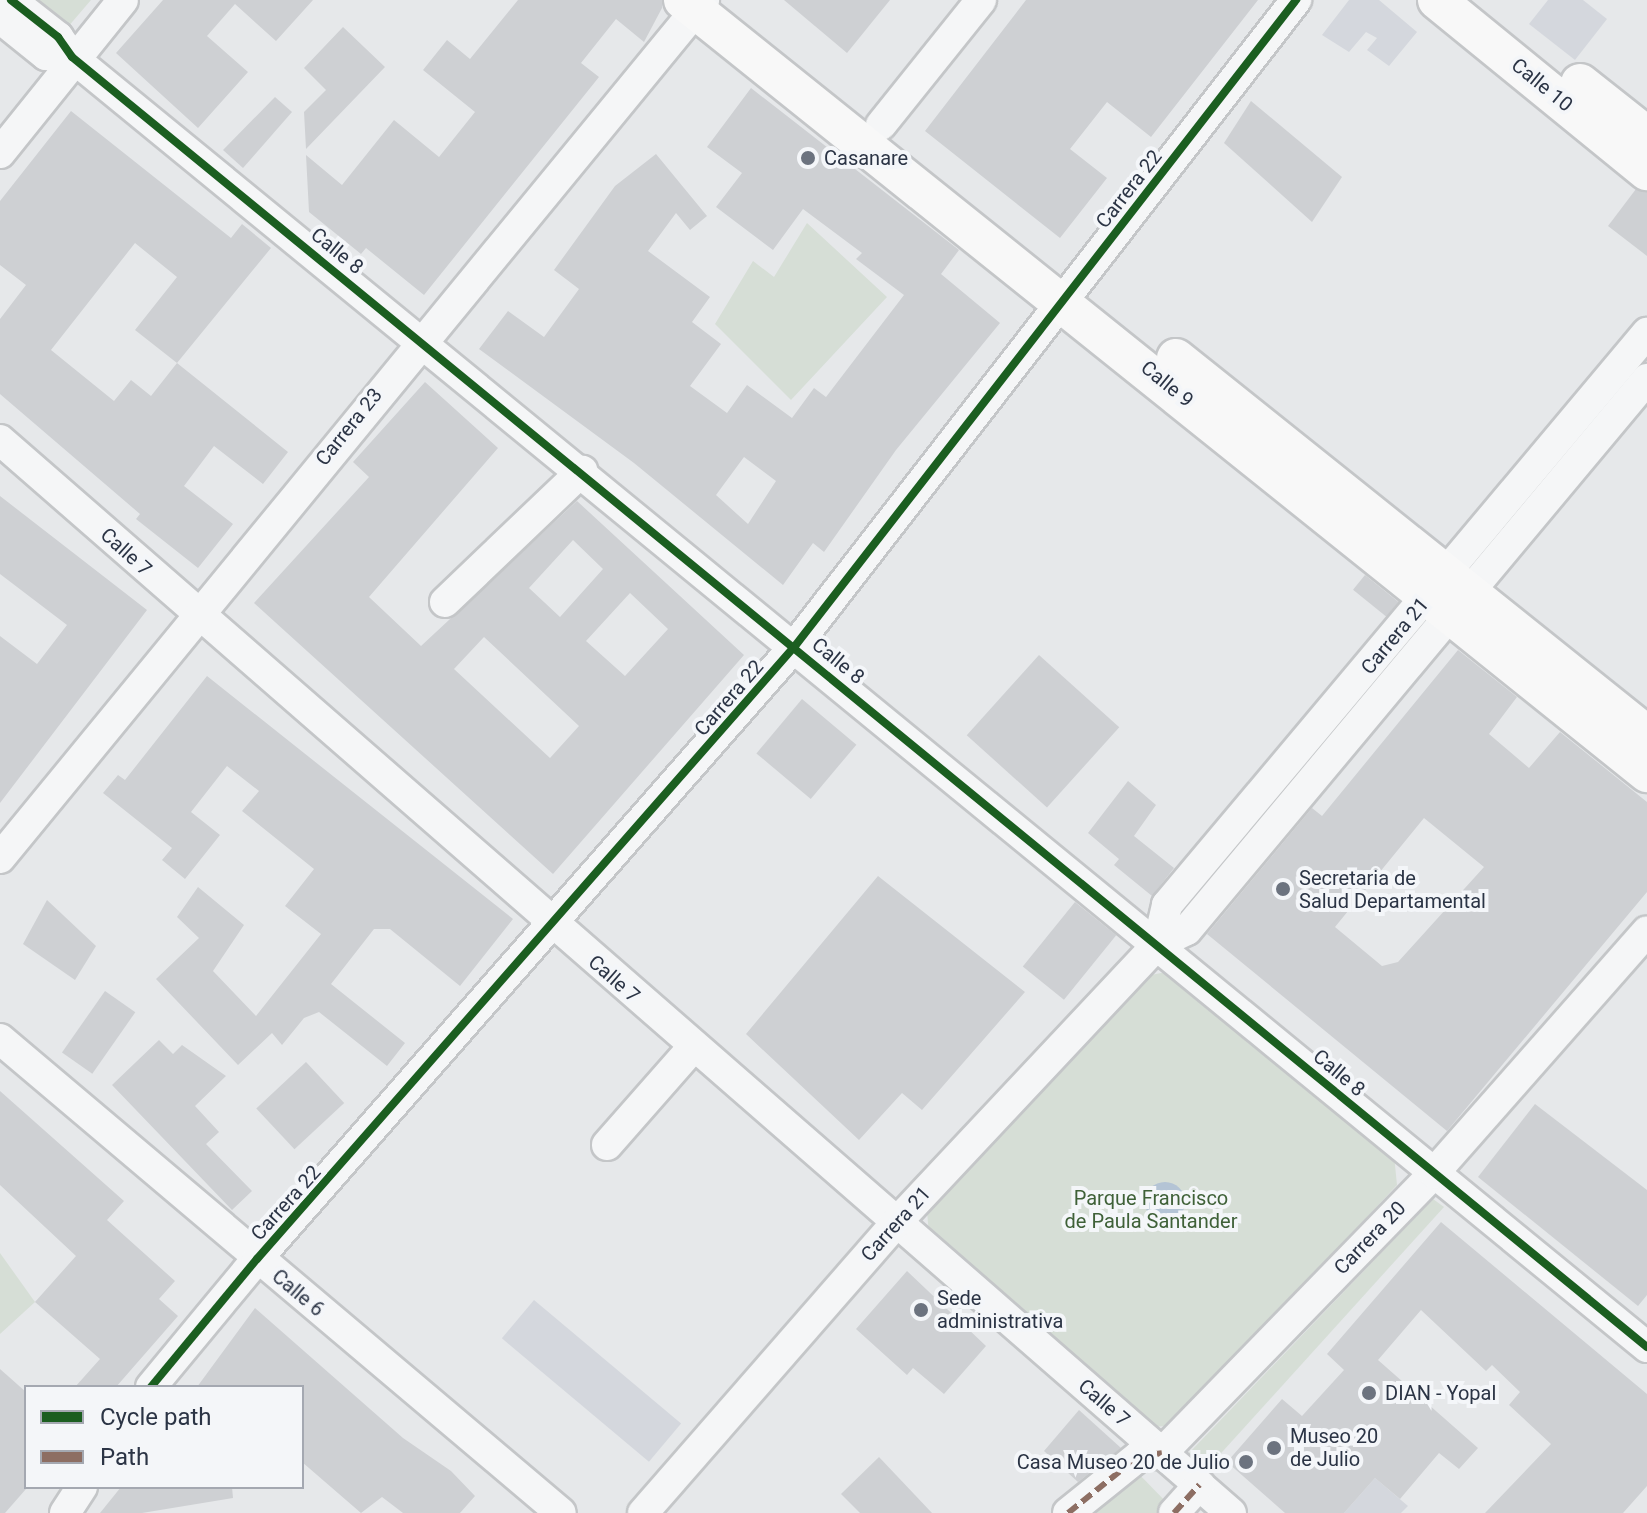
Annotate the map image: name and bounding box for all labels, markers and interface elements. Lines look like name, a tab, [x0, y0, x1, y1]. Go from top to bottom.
street label: Calle 10	[1507, 53, 1577, 117]
street label: Carrera 22	[1091, 145, 1167, 233]
place label: Casanare	[824, 146, 908, 170]
marker: Casanare	[799, 149, 817, 167]
street label: Calle 8	[306, 223, 368, 279]
street label: Calle 9	[1136, 356, 1198, 412]
street label: Carrera 23	[311, 383, 387, 471]
street label: Calle 7	[96, 523, 156, 581]
street label: Carrera 21	[1356, 593, 1434, 679]
street label: Calle 8	[807, 633, 869, 689]
street label: Carrera 22	[690, 655, 768, 741]
place label: Secretaria de Salud Departamental	[1299, 866, 1486, 913]
marker: Secretaria de Salud Departamental	[1274, 880, 1292, 898]
street label: Calle 7	[583, 950, 645, 1008]
street label: Calle 8	[1308, 1044, 1370, 1102]
street label: Carrera 22	[246, 1161, 326, 1245]
street label: Carrera 21	[856, 1182, 936, 1266]
park label: Parque Francisco de Paula Santander	[1065, 1187, 1237, 1234]
street label: Carrera 20	[1329, 1196, 1411, 1280]
street label: Calle 6	[267, 1264, 329, 1322]
place label: Sede administrativa	[937, 1286, 1063, 1333]
marker: Sede administrativa	[912, 1301, 930, 1319]
street label: Calle 7	[1073, 1374, 1135, 1432]
place label: DIAN - Yopal	[1385, 1381, 1496, 1405]
marker: DIAN - Yopal	[1360, 1384, 1378, 1402]
legend	[24, 1385, 304, 1489]
text: Cycle path	[100, 1403, 212, 1431]
place label: Museo 20 de Julio	[1290, 1424, 1378, 1471]
marker: Museo 20 de Julio	[1265, 1439, 1283, 1457]
text: Path	[100, 1443, 149, 1471]
place label: Casa Museo 20 de Julio	[1017, 1450, 1230, 1474]
marker: Casa Museo 20 de Julio	[1237, 1453, 1255, 1471]

